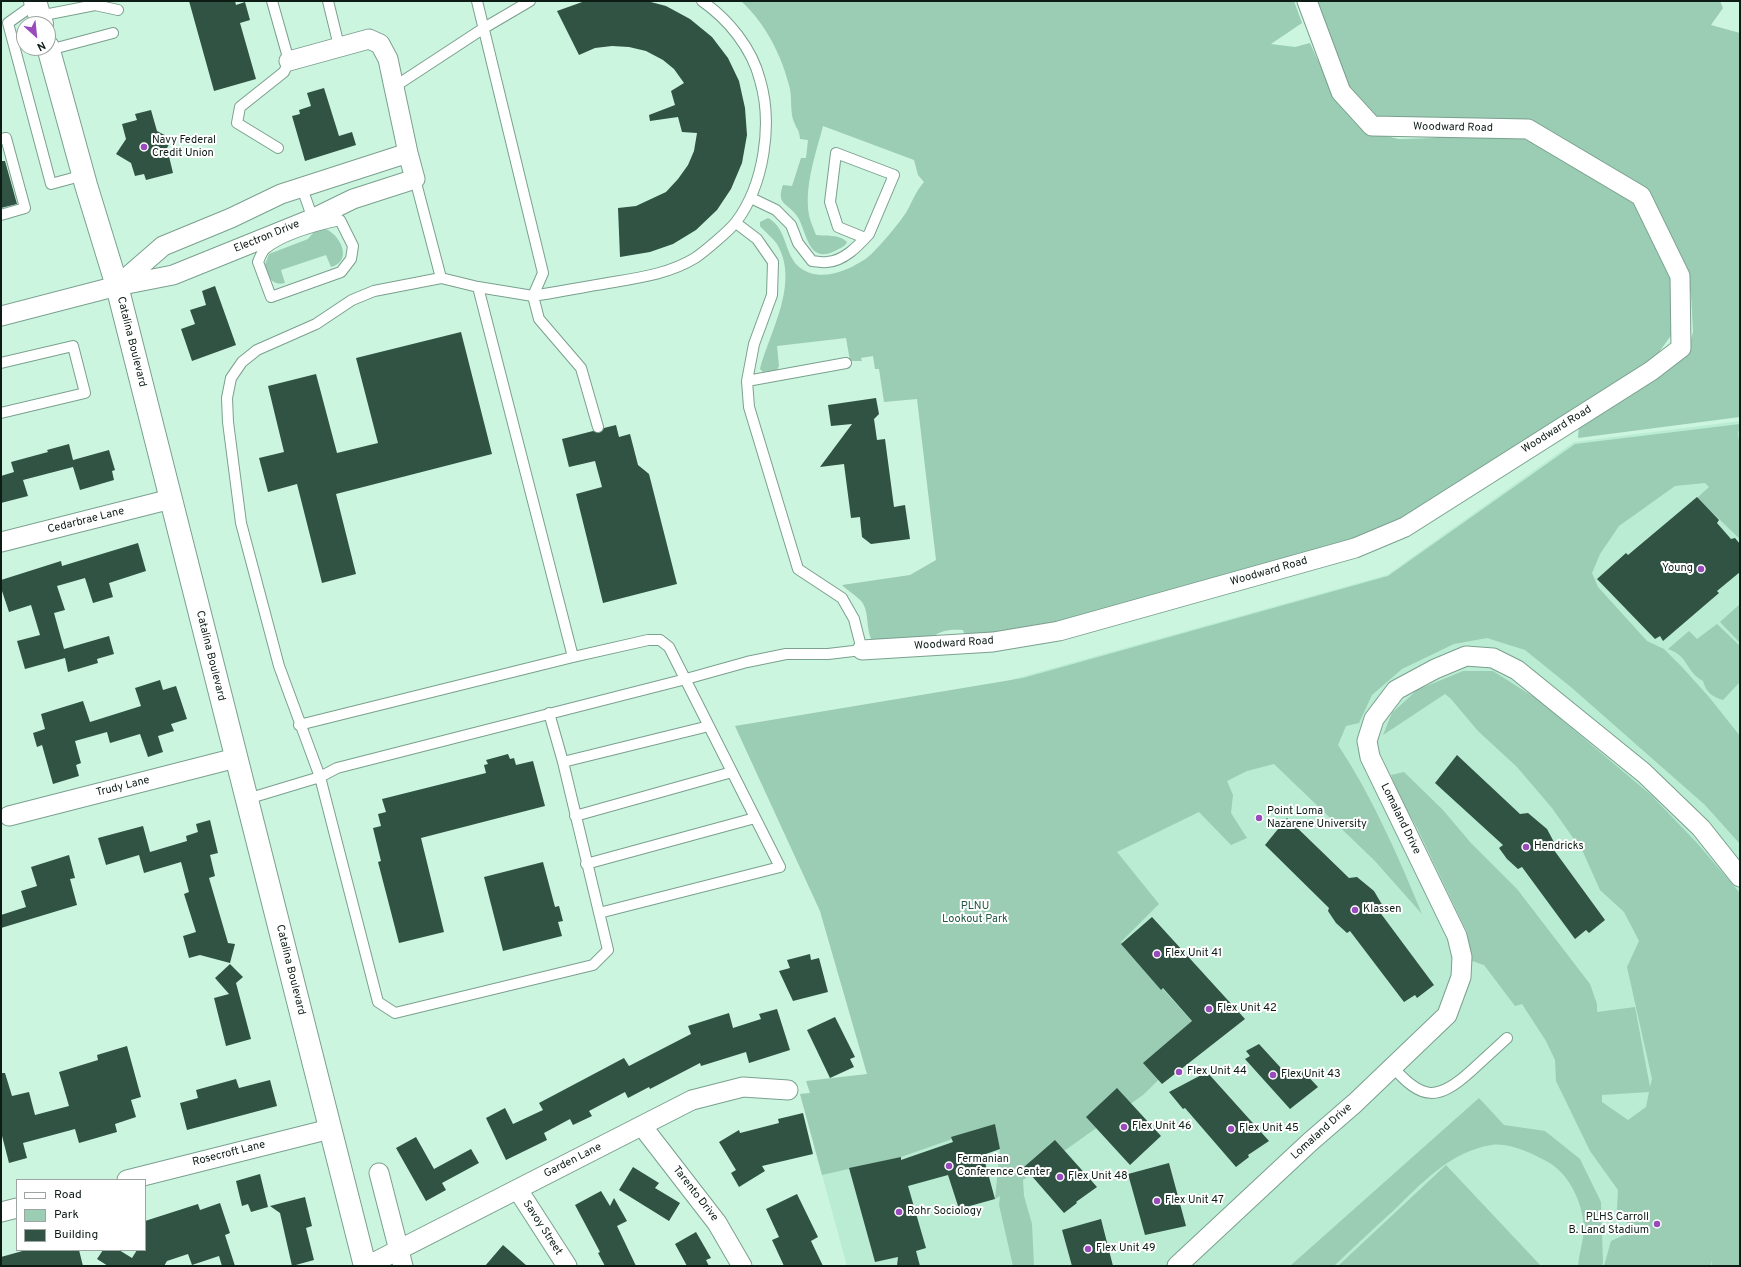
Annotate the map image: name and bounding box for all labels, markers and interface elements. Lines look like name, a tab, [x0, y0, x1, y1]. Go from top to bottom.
north arrow	[16, 16, 56, 56]
text: N	[34, 38, 48, 54]
street label: Woodward Road	[1413, 121, 1493, 135]
place label: Navy Federal Credit Union	[152, 134, 216, 160]
marker: Navy Federal Credit Union	[139, 142, 149, 152]
street label: Electron Drive	[232, 218, 302, 256]
street label: Catalina Boulevard	[113, 295, 149, 389]
street label: Woodward Road	[1520, 403, 1594, 457]
street label: Cedarbrae Lane	[46, 505, 126, 537]
street label: Woodward Road	[1229, 555, 1309, 589]
place label: Young	[1662, 562, 1693, 576]
marker: Young	[1696, 564, 1706, 574]
street label: Catalina Boulevard	[192, 609, 228, 703]
street label: Woodward Road	[914, 635, 994, 653]
street label: Trudy Lane	[95, 774, 151, 800]
street label: Lomaland Drive	[1377, 781, 1423, 857]
place label: Point Loma Nazarene University	[1267, 805, 1367, 831]
marker: Point Loma Nazarene University	[1254, 813, 1264, 823]
place label: Hendricks	[1534, 840, 1584, 854]
marker: Hendricks	[1521, 842, 1531, 852]
park label: PLNU Lookout Park	[942, 900, 1008, 926]
place label: Klassen	[1363, 903, 1401, 917]
marker: Klassen	[1350, 905, 1360, 915]
street label: Catalina Boulevard	[272, 923, 308, 1017]
place label: Flex Unit 41	[1165, 947, 1222, 961]
marker: Flex Unit 41	[1152, 949, 1162, 959]
place label: Flex Unit 42	[1217, 1002, 1277, 1016]
marker: Flex Unit 42	[1204, 1004, 1214, 1014]
place label: Flex Unit 44	[1187, 1065, 1247, 1079]
marker: Flex Unit 44	[1174, 1067, 1184, 1077]
place label: Flex Unit 43	[1281, 1068, 1341, 1082]
marker: Flex Unit 43	[1268, 1070, 1278, 1080]
street label: Lomaland Drive	[1289, 1101, 1355, 1163]
place label: Flex Unit 46	[1132, 1120, 1192, 1134]
marker: Flex Unit 46	[1119, 1122, 1129, 1132]
place label: Flex Unit 45	[1239, 1122, 1299, 1136]
marker: Flex Unit 45	[1226, 1124, 1236, 1134]
street label: Rosecroft Lane	[191, 1139, 267, 1169]
street label: Garden Lane	[542, 1141, 604, 1181]
place label: Fermanian Conference Center	[957, 1153, 1050, 1179]
marker: Fermanian Conference Center	[944, 1161, 954, 1171]
street label: Tarento Drive	[669, 1164, 721, 1224]
place label: Flex Unit 48	[1068, 1170, 1128, 1184]
marker: Flex Unit 48	[1055, 1172, 1065, 1182]
legend	[16, 1179, 146, 1251]
text: Road	[54, 1187, 82, 1203]
place label: Flex Unit 47	[1165, 1194, 1224, 1208]
marker: Flex Unit 47	[1152, 1196, 1162, 1206]
street label: Savoy Street	[519, 1198, 565, 1258]
place label: Rohr Sociology	[907, 1205, 982, 1219]
text: Park	[54, 1207, 79, 1223]
marker: Rohr Sociology	[894, 1207, 904, 1217]
place label: PLHS Carroll B. Land Stadium	[1569, 1211, 1649, 1237]
marker: PLHS Carroll B. Land Stadium	[1652, 1219, 1662, 1229]
text: Building	[54, 1227, 98, 1243]
place label: Flex Unit 49	[1096, 1242, 1155, 1256]
marker: Flex Unit 49	[1083, 1244, 1093, 1254]

